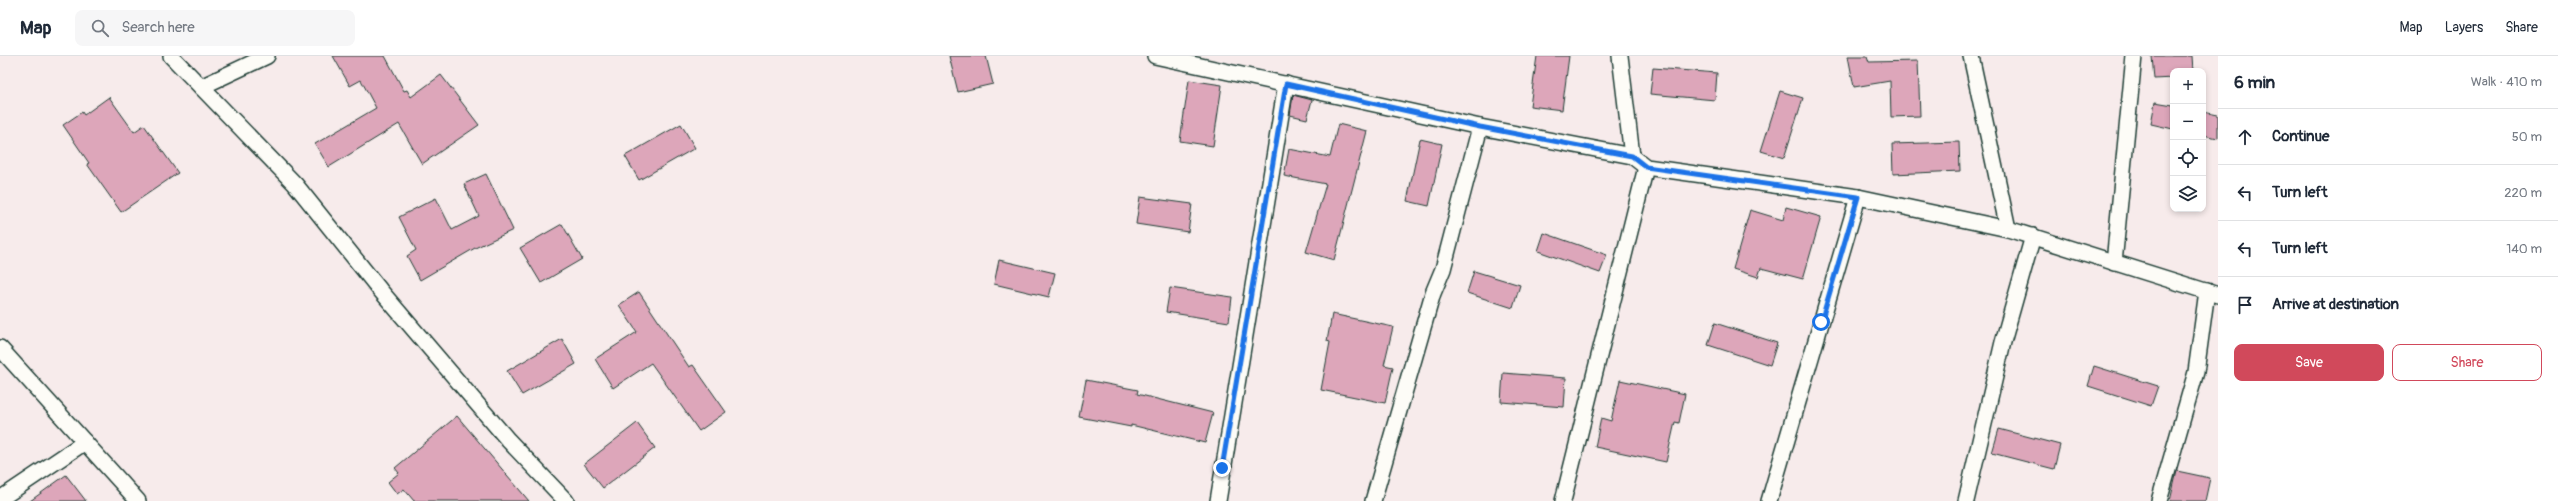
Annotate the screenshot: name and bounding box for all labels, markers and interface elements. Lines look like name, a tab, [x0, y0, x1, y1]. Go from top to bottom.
search box	[75, 10, 355, 46]
text: Map	[20, 16, 51, 40]
icon: search	[89, 17, 111, 39]
text: Search here	[121, 18, 195, 37]
text: Map	[2400, 19, 2423, 36]
text: Layers	[2445, 19, 2483, 36]
text: Share	[2505, 19, 2538, 36]
map controls	[2170, 68, 2206, 212]
button: +	[2170, 68, 2206, 104]
text: 6 min	[2234, 72, 2275, 93]
text: Walk · 410 m	[2471, 74, 2542, 90]
button: −	[2170, 104, 2206, 140]
icon: ahead	[2234, 126, 2256, 148]
text: Continue	[2272, 127, 2330, 146]
text: 50 m	[2512, 129, 2542, 145]
button: locate	[2170, 140, 2206, 176]
button: layers	[2170, 176, 2206, 212]
icon: left	[2234, 182, 2256, 204]
text: Turn left	[2272, 183, 2328, 202]
text: 220 m	[2504, 185, 2542, 201]
icon: left	[2234, 238, 2256, 260]
text: Turn left	[2272, 239, 2328, 258]
text: 140 m	[2506, 241, 2542, 257]
icon: arrive	[2234, 294, 2256, 316]
text: Arrive at destination	[2272, 295, 2399, 314]
route start	[1812, 313, 1830, 331]
button: Save	[2234, 344, 2384, 381]
button: Share	[2392, 344, 2542, 381]
route end	[1213, 459, 1231, 477]

